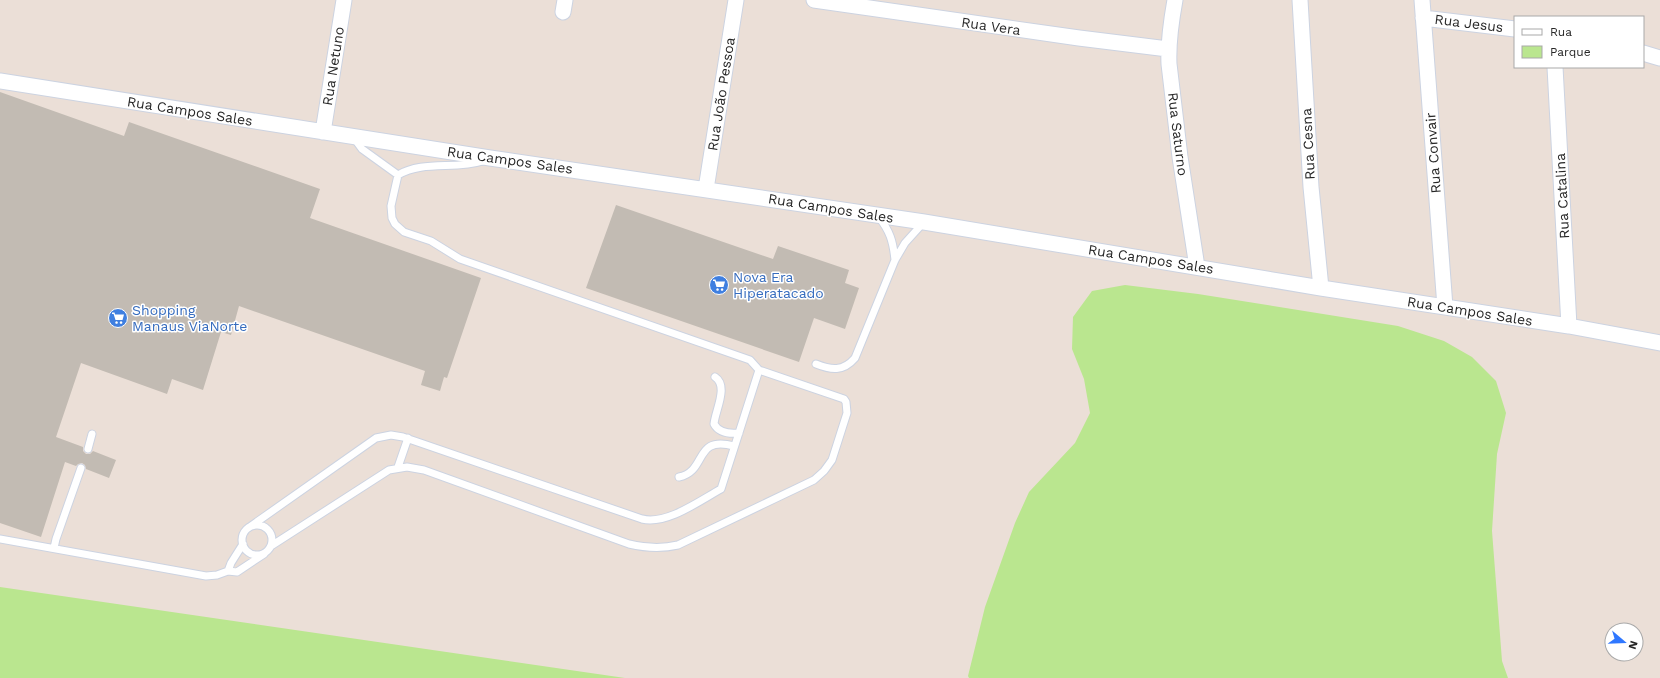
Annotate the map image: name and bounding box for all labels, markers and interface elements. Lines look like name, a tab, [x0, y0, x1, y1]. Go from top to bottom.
street label: Rua Jesus	[1434, 11, 1504, 35]
street label: Rua Vera	[960, 14, 1022, 38]
legend	[1514, 16, 1644, 68]
street label: Rua Netuno	[319, 25, 347, 107]
text: Rua	[1550, 25, 1572, 39]
street label: Rua João Pessoa	[704, 36, 738, 152]
text: Parque	[1550, 45, 1591, 59]
street label: Rua Saturno	[1165, 91, 1191, 177]
street label: Rua Campos Sales	[126, 93, 254, 129]
street label: Rua Cesna	[1298, 108, 1318, 180]
street label: Rua Convair	[1422, 112, 1444, 194]
street label: Rua Campos Sales	[446, 143, 574, 177]
street label: Rua Catalina	[1552, 153, 1572, 239]
street label: Rua Campos Sales	[767, 190, 895, 226]
street label: Rua Campos Sales	[1087, 241, 1215, 277]
place label: Nova Era Hiperatacado	[733, 269, 824, 301]
supermarket icon: Nova Era Hiperatacado	[708, 274, 730, 296]
street label: Rua Campos Sales	[1406, 293, 1534, 329]
place label: Shopping Manaus ViaNorte	[132, 302, 247, 334]
supermarket icon: Shopping Manaus ViaNorte	[107, 307, 129, 329]
north arrow	[1604, 622, 1644, 662]
text: N	[1626, 639, 1640, 651]

